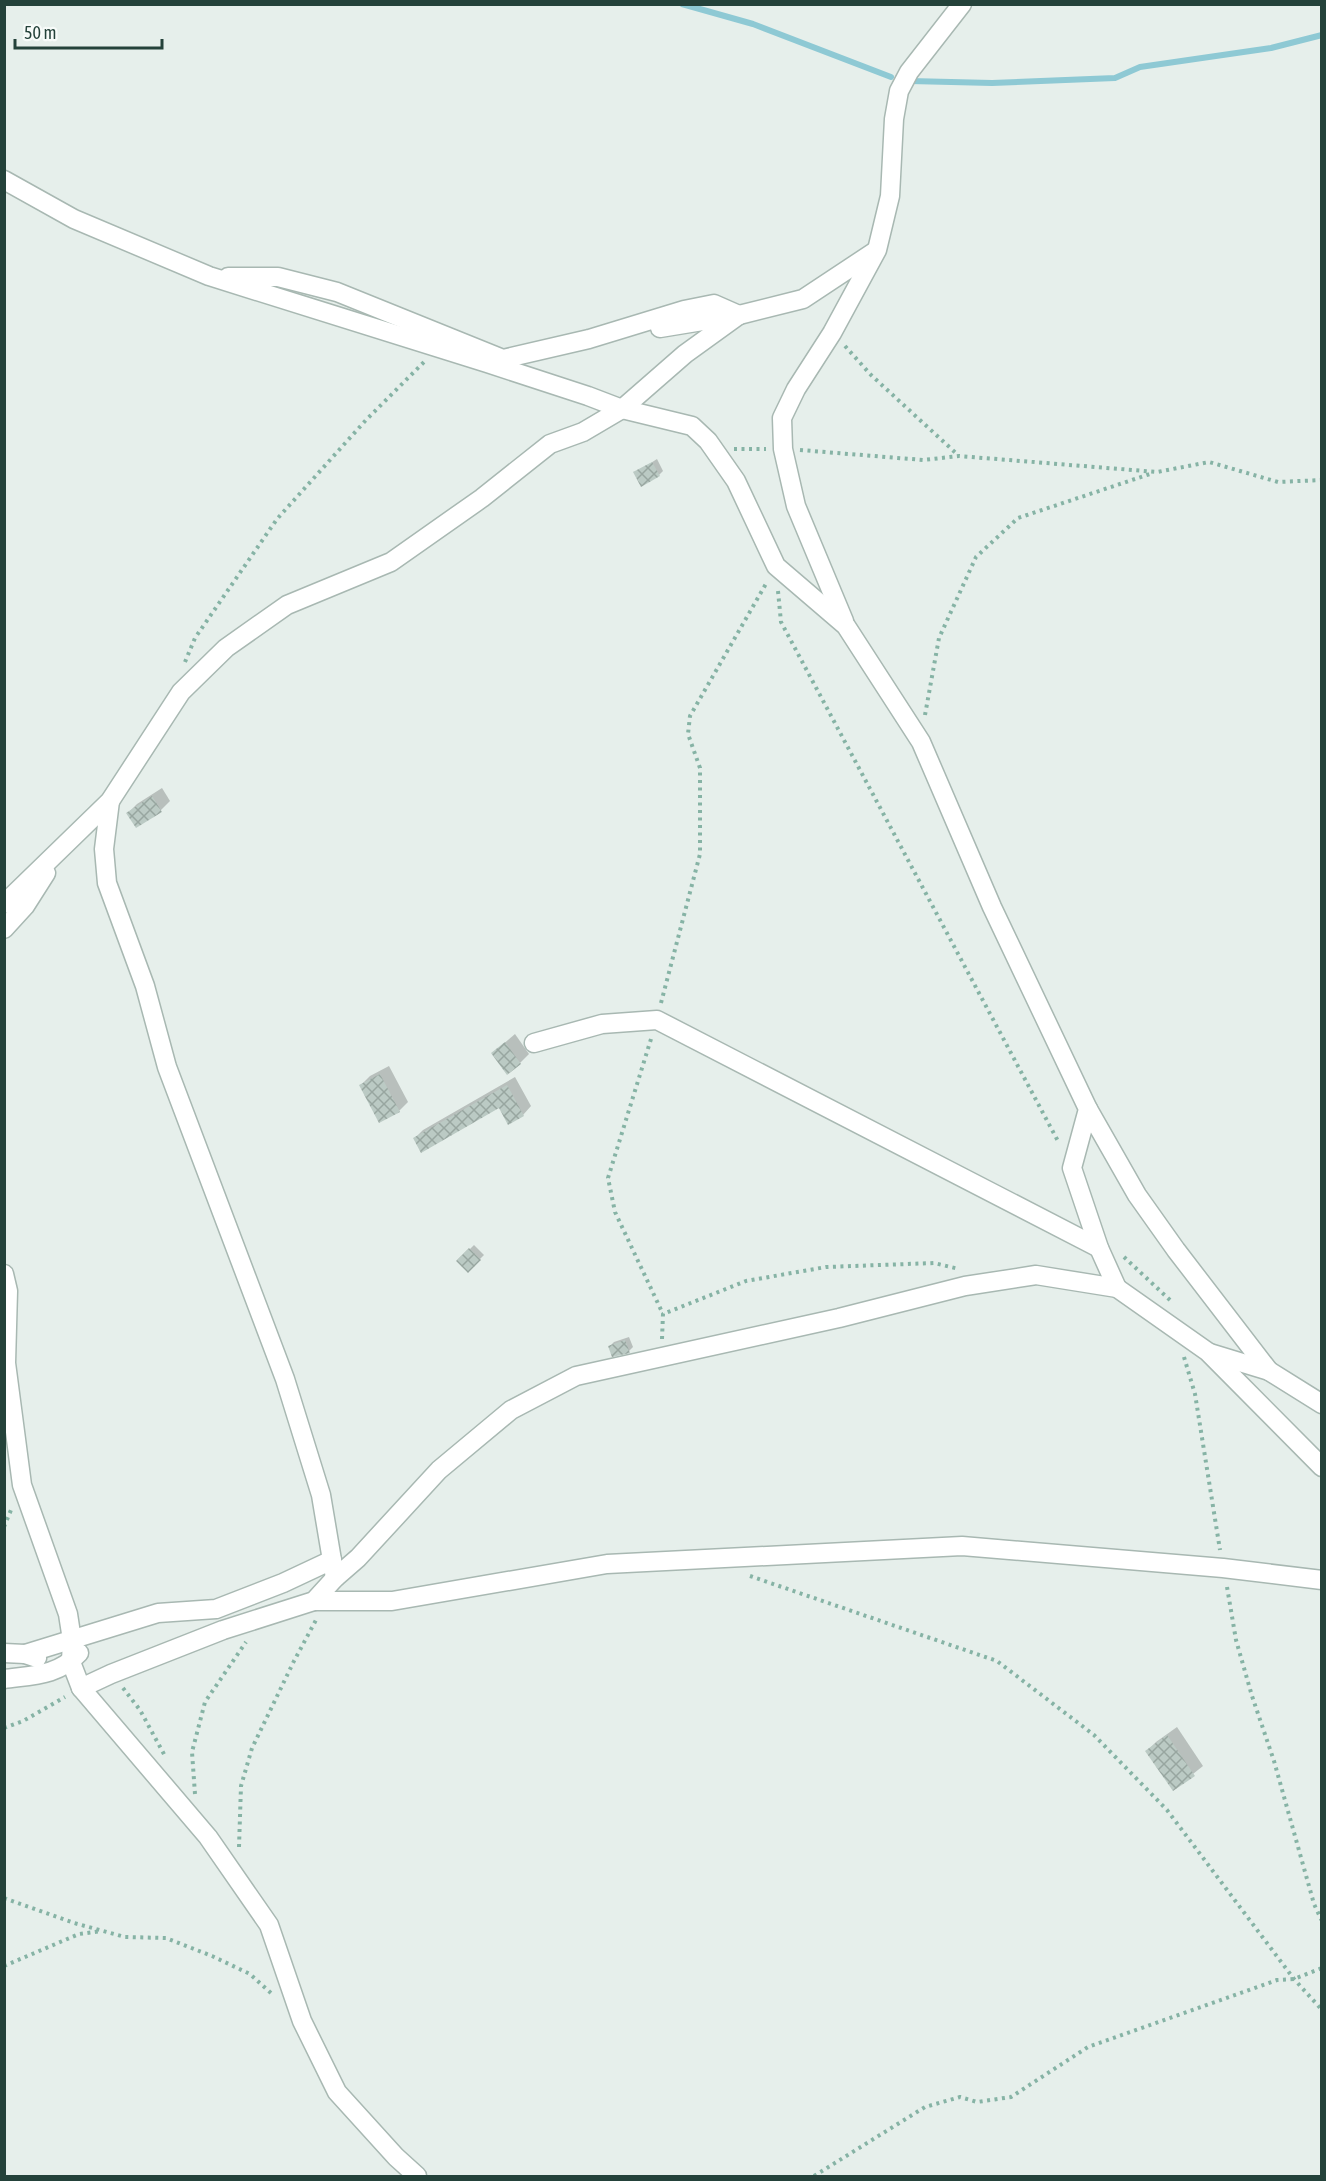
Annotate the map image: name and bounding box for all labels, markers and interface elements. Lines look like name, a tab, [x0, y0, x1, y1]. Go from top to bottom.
scale bar	[15, 12, 162, 50]
text: 50 m	[24, 22, 56, 43]

